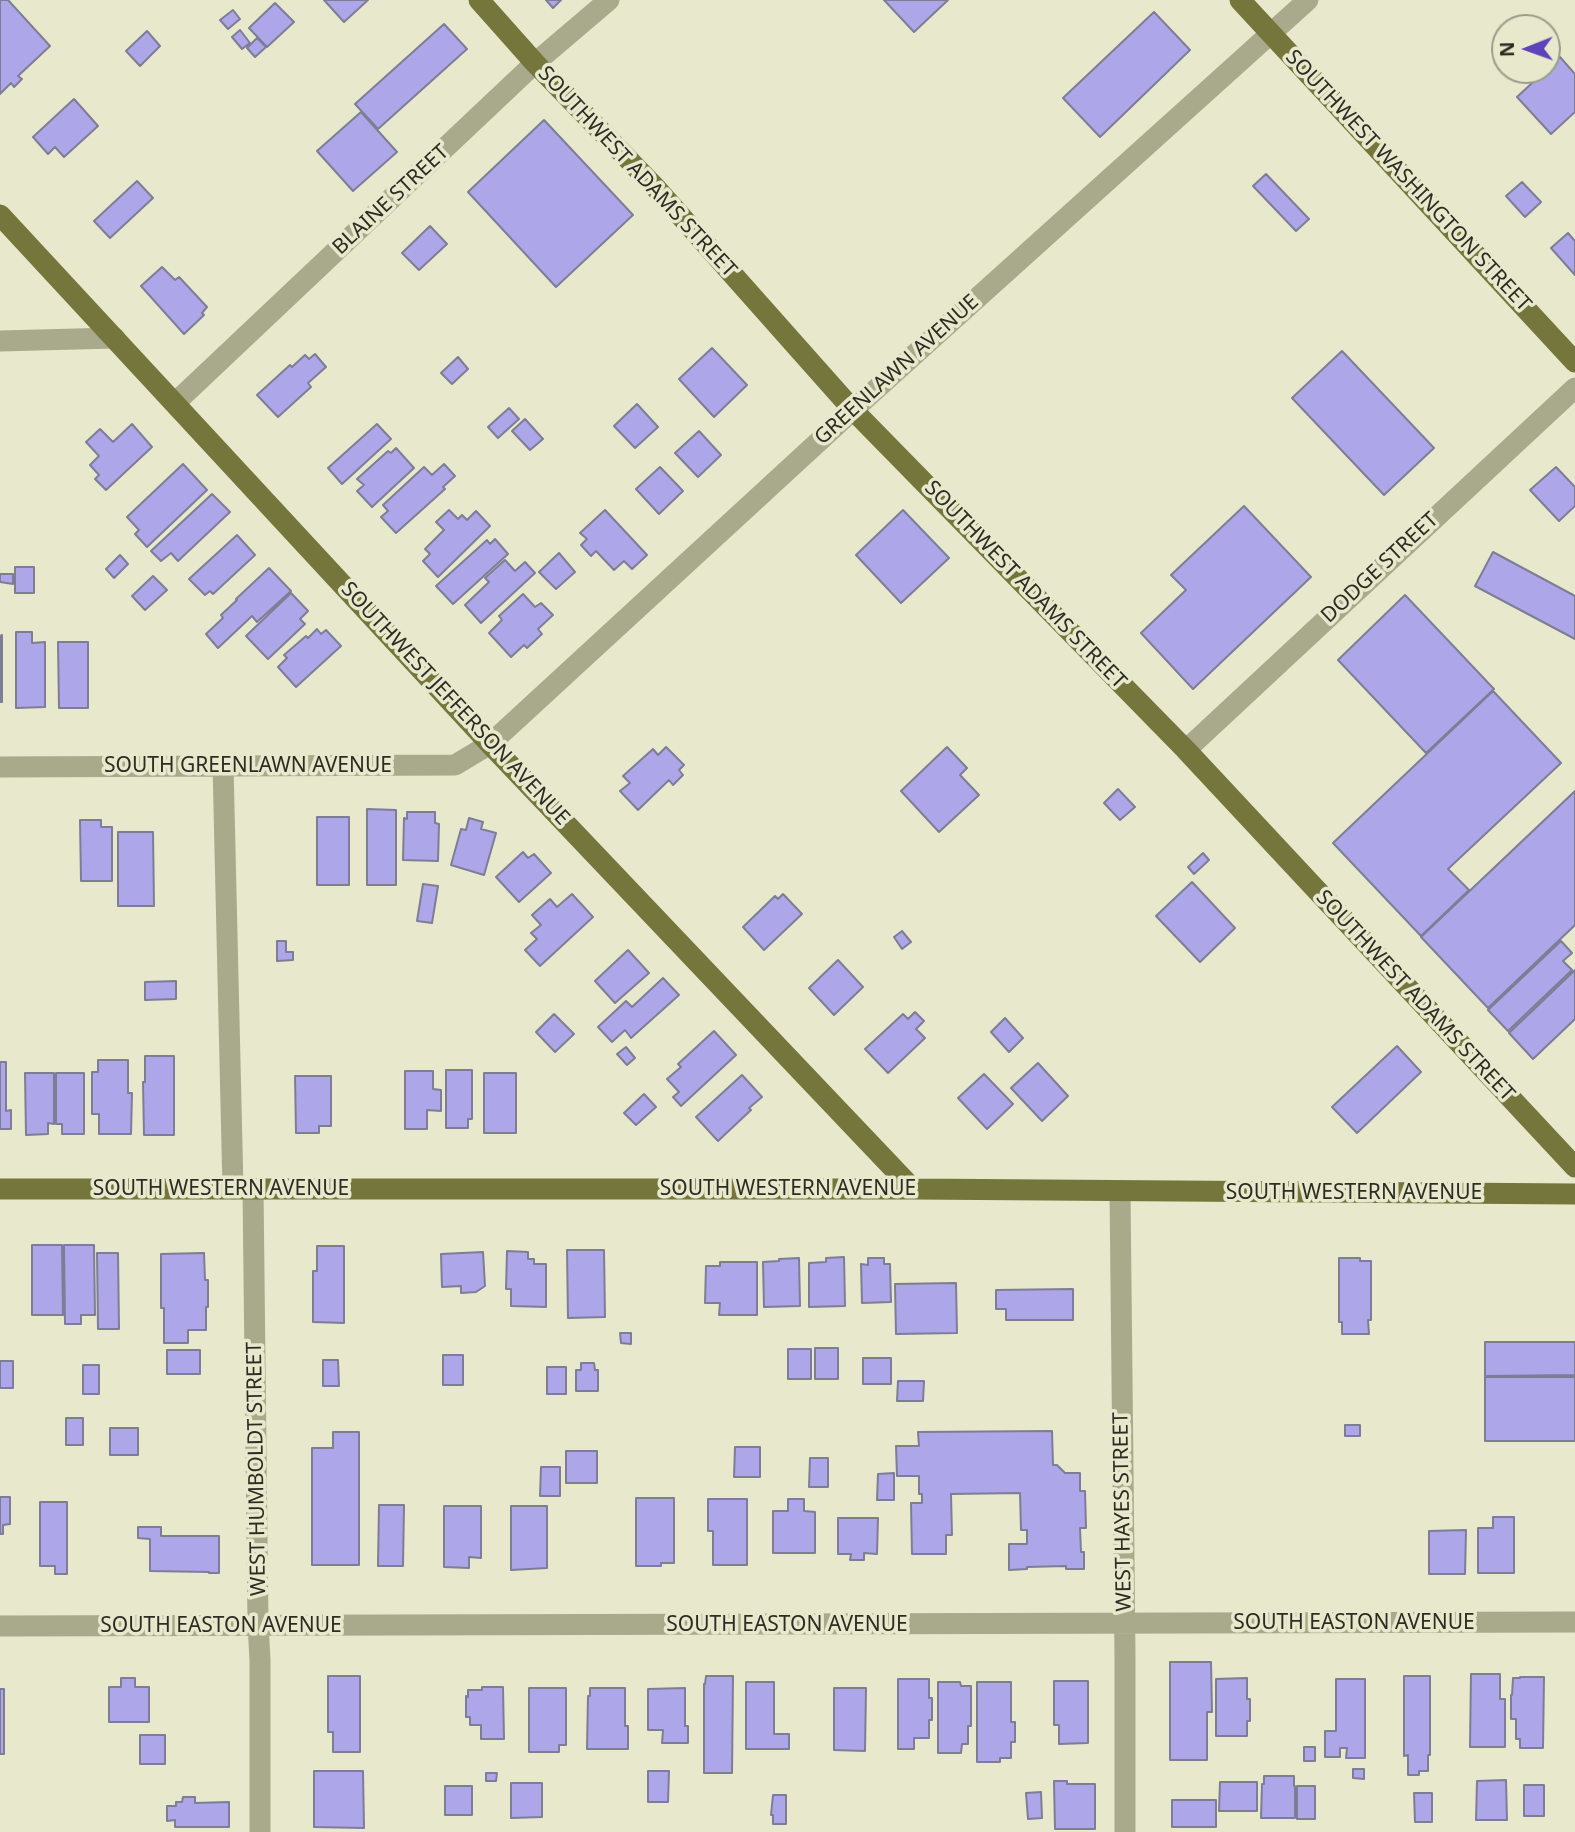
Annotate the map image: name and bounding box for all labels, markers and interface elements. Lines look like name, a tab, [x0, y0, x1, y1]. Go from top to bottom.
north arrow	[1491, 14, 1561, 84]
street label: SOUTHWEST WASHINGTON STREET	[1280, 45, 1536, 317]
street label: SOUTHWEST ADAMS STREET	[532, 61, 742, 283]
street label: BLAINE STREET	[328, 140, 454, 260]
street label: GREENLAWN AVENUE	[810, 290, 984, 450]
street label: SOUTHWEST ADAMS STREET	[919, 476, 1131, 694]
street label: DODGE STREET	[1316, 507, 1444, 629]
street label: SOUTHWEST JEFFERSON AVENUE	[335, 577, 575, 831]
street label: SOUTH GREENLAWN AVENUE	[104, 753, 392, 779]
street label: SOUTHWEST ADAMS STREET	[1310, 885, 1520, 1107]
street label: SOUTH WESTERN AVENUE	[93, 1176, 349, 1202]
street label: SOUTH WESTERN AVENUE	[660, 1176, 916, 1202]
street label: SOUTH WESTERN AVENUE	[1226, 1180, 1482, 1206]
street label: WEST HUMBOLDT STREET	[242, 1342, 272, 1596]
street label: WEST HAYES STREET	[1109, 1412, 1137, 1612]
street label: SOUTH EASTON AVENUE	[1233, 1610, 1475, 1636]
street label: SOUTH EASTON AVENUE	[666, 1612, 908, 1638]
street label: SOUTH EASTON AVENUE	[100, 1613, 342, 1639]

